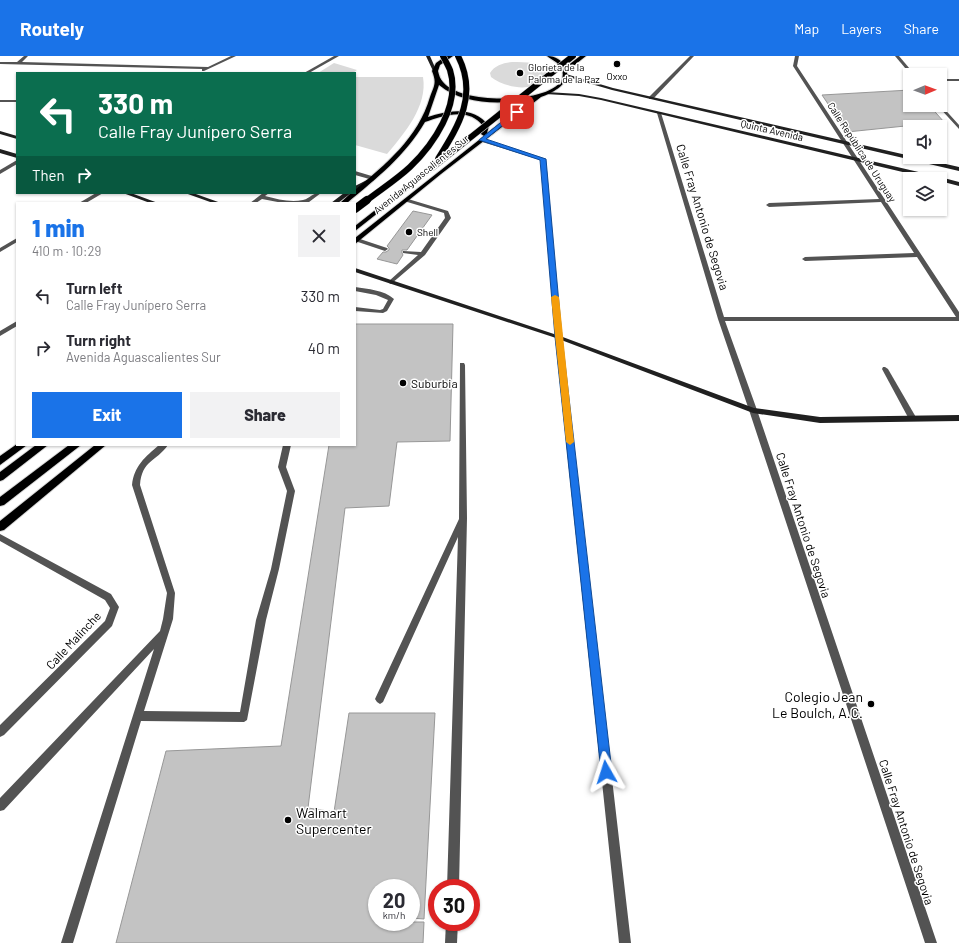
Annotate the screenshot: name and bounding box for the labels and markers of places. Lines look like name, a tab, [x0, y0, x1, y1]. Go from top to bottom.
marker: Oxxo	[612, 59, 622, 69]
place label: Glorieta de la Paloma de la Paz	[528, 61, 600, 85]
marker: Glorieta de la Paloma de la Paz	[515, 68, 525, 78]
place label: Oxxo	[607, 70, 628, 82]
pin	[500, 95, 534, 129]
place label: Shell	[417, 226, 438, 238]
marker: Shell	[404, 227, 414, 237]
place label: Suburbia	[411, 376, 458, 390]
marker: Suburbia	[398, 378, 408, 388]
place label: Colegio Jean Le Boulch, A.C.	[772, 688, 863, 721]
marker: Colegio Jean Le Boulch, A.C.	[866, 699, 876, 709]
place label: Walmart Supercenter	[296, 804, 372, 837]
marker: Walmart Supercenter	[283, 815, 293, 825]

